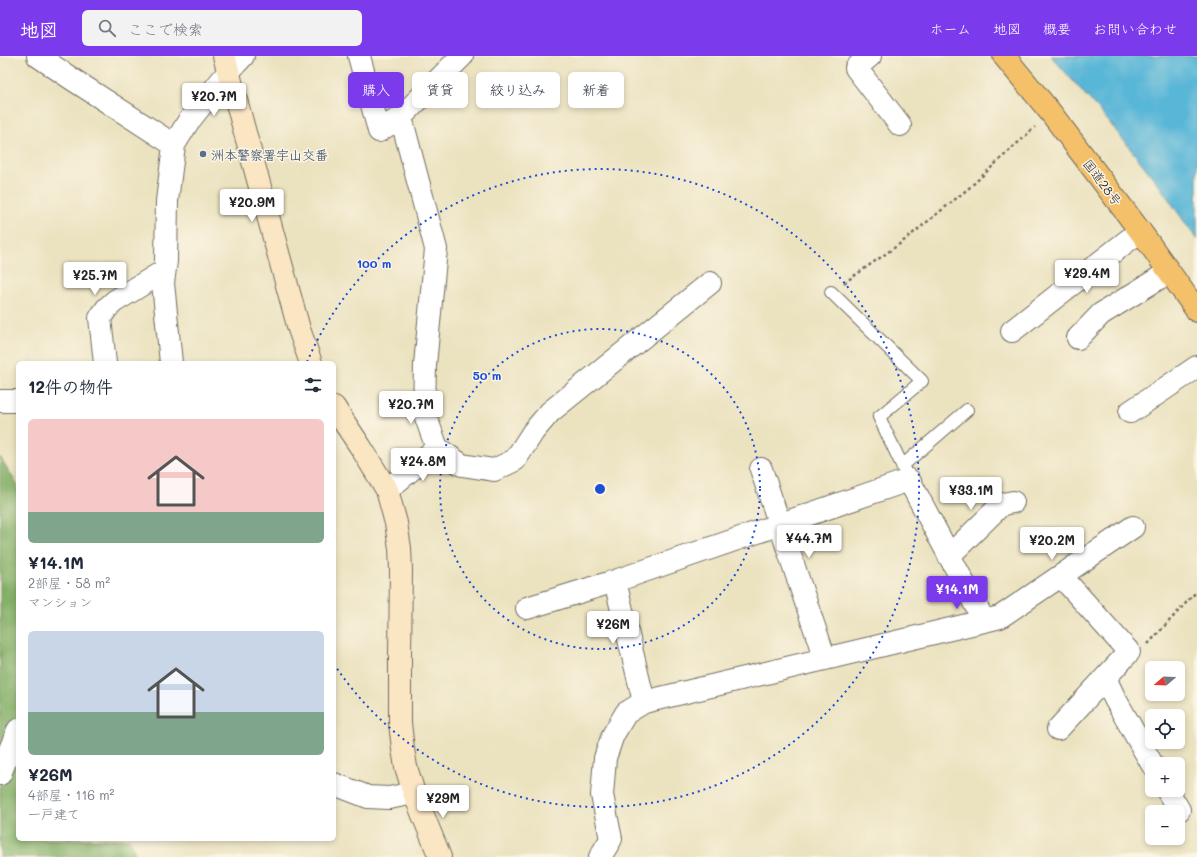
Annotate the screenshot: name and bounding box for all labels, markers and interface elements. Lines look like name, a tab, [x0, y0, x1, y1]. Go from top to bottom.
search box	[82, 10, 362, 46]
text: 地図	[20, 17, 58, 42]
icon: search	[96, 17, 118, 39]
text: ここで検索	[128, 19, 203, 39]
text: ホーム	[930, 19, 971, 38]
text: 地図	[993, 19, 1021, 38]
text: 概要	[1043, 19, 1071, 38]
text: お問い合わせ	[1093, 19, 1177, 38]
chip: 購入	[348, 72, 404, 108]
chip: 賃貸	[412, 72, 468, 108]
chip: 絞り込み	[476, 72, 560, 108]
chip: 新着	[568, 72, 624, 108]
pin: ¥20.7M	[181, 83, 247, 117]
text: ¥20.7M	[191, 87, 237, 104]
place label: 洲本警察署宇山交番	[211, 146, 328, 163]
marker: 洲本警察署宇山交番	[198, 149, 208, 159]
street label: 国道28号	[1080, 155, 1126, 209]
pin: ¥20.9M	[219, 189, 285, 223]
text: ¥20.9M	[229, 193, 275, 210]
text: 100 m	[357, 255, 391, 271]
pin: ¥29.4M	[1054, 260, 1120, 294]
pin: ¥25.7M	[62, 262, 128, 296]
text: ¥29.4M	[1064, 264, 1110, 281]
text: ¥25.7M	[72, 266, 118, 283]
text: 50 m	[473, 367, 501, 383]
icon: filters	[302, 374, 324, 396]
text: 12件の物件	[28, 375, 113, 397]
pin: ¥20.7M	[378, 391, 444, 425]
text: ¥20.7M	[388, 395, 434, 412]
icon: home	[140, 445, 212, 517]
pin: ¥24.8M	[390, 448, 456, 482]
text: ¥24.8M	[400, 452, 446, 469]
pin: ¥33.1M	[938, 477, 1004, 511]
text: ¥33.1M	[949, 481, 993, 498]
centre of rings	[593, 482, 607, 496]
pin: ¥44.7M	[776, 525, 842, 559]
pin: ¥20.2M	[1019, 527, 1085, 561]
text: ¥44.7M	[786, 529, 832, 546]
text: ¥20.2M	[1029, 531, 1075, 548]
text: ¥14.1M	[28, 551, 84, 573]
text: 2部屋 · 58 m²	[28, 574, 110, 591]
pin: ¥14.1M	[924, 576, 990, 610]
text: ¥14.1M	[936, 580, 978, 597]
text: マンション	[28, 593, 92, 610]
pin: ¥26M	[589, 611, 637, 645]
text: ¥26M	[596, 615, 630, 632]
icon: home	[140, 657, 212, 729]
north arrow	[1145, 661, 1185, 701]
map controls	[1145, 661, 1185, 845]
button: locate	[1145, 709, 1185, 749]
button: +	[1145, 757, 1185, 797]
text: ¥26M	[28, 763, 73, 785]
pin: ¥29M	[419, 785, 467, 819]
text: 4部屋 · 116 m²	[28, 786, 115, 803]
text: ¥29M	[426, 789, 460, 806]
text: 一戸建て	[28, 805, 80, 822]
button: −	[1145, 805, 1185, 845]

